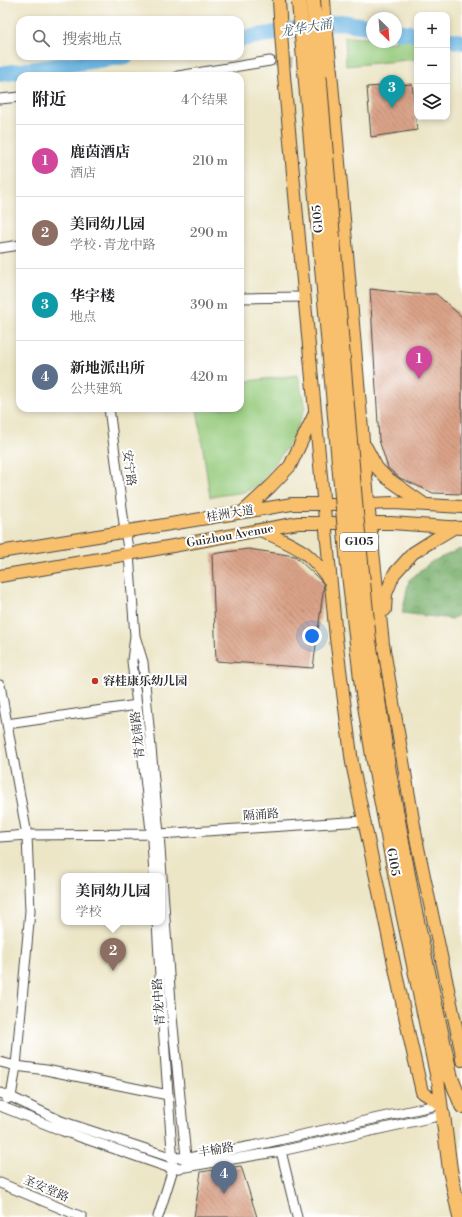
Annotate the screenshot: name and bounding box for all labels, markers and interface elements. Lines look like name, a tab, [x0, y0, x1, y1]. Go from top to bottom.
north arrow	[366, 12, 402, 48]
map controls	[414, 12, 450, 120]
button: +	[414, 12, 450, 48]
water label: 龙华大涌	[279, 15, 335, 40]
search box	[16, 16, 244, 60]
icon: search	[30, 27, 52, 49]
text: 搜索地点	[62, 30, 122, 49]
button: −	[414, 48, 450, 84]
pin: 3	[379, 75, 405, 108]
button: layers	[414, 84, 450, 120]
text: 附近	[32, 89, 66, 111]
text: 4个结果	[181, 92, 228, 108]
text: 鹿茵酒店	[70, 143, 130, 162]
text: 1	[42, 153, 48, 169]
text: 210 m	[193, 153, 228, 169]
text: 酒店	[70, 165, 96, 181]
street label: G105	[309, 204, 327, 234]
text: 美同幼儿园	[70, 215, 145, 234]
text: 2	[41, 225, 49, 241]
text: 290 m	[190, 225, 228, 241]
text: 学校 · 青龙中路	[70, 237, 156, 253]
text: 华宇楼	[70, 287, 115, 306]
text: 3	[41, 297, 49, 313]
text: 390 m	[190, 297, 228, 313]
text: 地点	[70, 309, 96, 325]
pin: 1	[406, 346, 432, 379]
text: 新地派出所	[70, 359, 145, 378]
text: 4	[41, 369, 49, 385]
text: 420 m	[190, 369, 228, 385]
text: 公共建筑	[70, 381, 122, 397]
street label: 安宁路	[119, 449, 139, 487]
street label: 桂洲大道	[205, 503, 255, 525]
street label: Guizhou Avenue	[185, 521, 275, 551]
road number: G105	[340, 533, 378, 551]
your location	[302, 626, 322, 646]
place label: 容桂康乐幼儿园	[103, 674, 187, 689]
marker: 容桂康乐幼儿园	[90, 676, 100, 686]
street label: 青龙南路	[128, 710, 148, 760]
street label: 隔涌路	[243, 806, 279, 824]
street label: G105	[383, 847, 403, 878]
popup	[61, 873, 165, 925]
text: 美同幼儿园	[75, 882, 151, 901]
text: 学校	[75, 904, 102, 920]
pin: 2	[100, 938, 126, 971]
street label: 青龙中路	[150, 978, 168, 1026]
street label: 丰榆路	[197, 1140, 235, 1160]
pin: 4	[211, 1161, 237, 1194]
street label: 圣安堂路	[21, 1173, 71, 1205]

